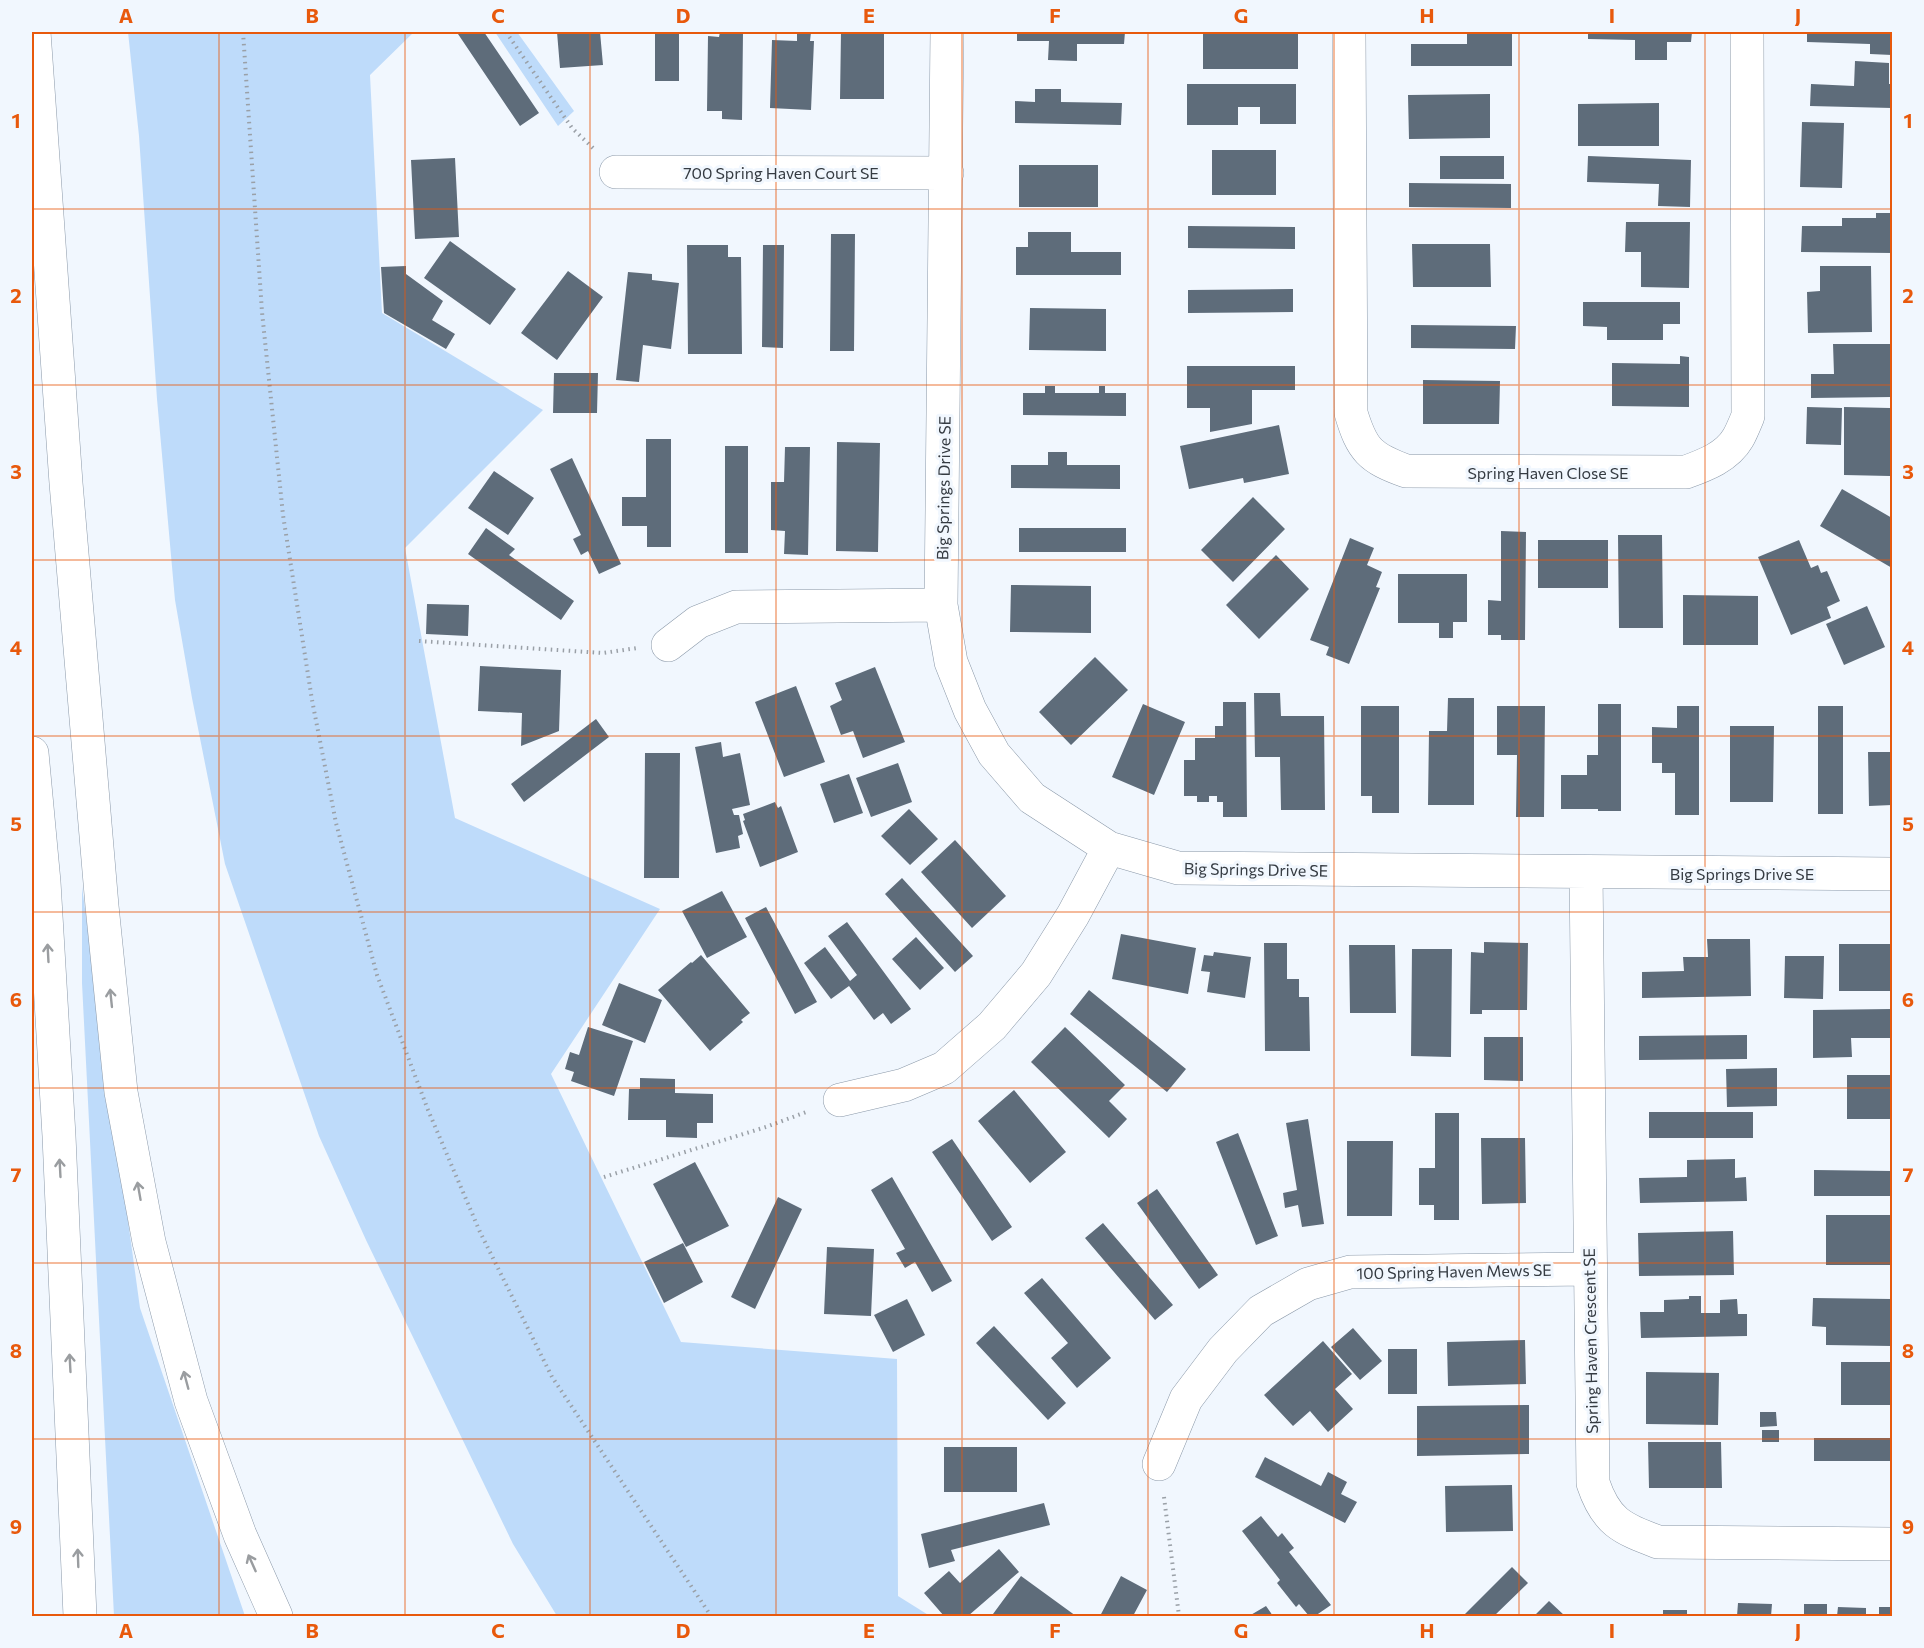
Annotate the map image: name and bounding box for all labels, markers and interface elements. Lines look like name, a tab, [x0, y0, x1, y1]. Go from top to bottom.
text: A	[119, 3, 133, 27]
text: B	[305, 3, 319, 27]
text: C	[491, 3, 505, 27]
text: D	[676, 3, 690, 27]
text: E	[863, 3, 875, 27]
text: F	[1049, 3, 1061, 27]
text: G	[1234, 3, 1248, 27]
text: H	[1420, 3, 1435, 27]
text: I	[1609, 3, 1615, 27]
text: J	[1795, 3, 1801, 27]
text: 1	[11, 108, 21, 132]
text: 1	[1903, 108, 1913, 132]
street label: 700 Spring Haven Court SE	[683, 163, 879, 182]
text: 2	[10, 283, 22, 307]
text: 2	[1902, 283, 1914, 307]
street label: Big Springs Drive SE	[932, 416, 954, 560]
text: 3	[10, 459, 22, 483]
text: 3	[1902, 459, 1914, 483]
street label: Spring Haven Close SE	[1467, 463, 1629, 482]
text: 4	[10, 635, 22, 659]
text: 4	[1902, 635, 1914, 659]
text: 5	[10, 811, 22, 835]
text: 5	[1902, 811, 1914, 835]
street label: Big Springs Drive SE	[1184, 858, 1328, 880]
street label: Big Springs Drive SE	[1670, 864, 1814, 883]
one-way arrow	[43, 943, 54, 963]
text: 6	[10, 987, 22, 1011]
text: 6	[1902, 987, 1914, 1011]
one-way arrow	[106, 988, 117, 1008]
one-way arrow	[55, 1159, 66, 1179]
text: 7	[11, 1162, 22, 1186]
text: 7	[1903, 1162, 1914, 1186]
one-way arrow	[133, 1181, 144, 1201]
street label: Spring Haven Crescent SE	[1579, 1248, 1601, 1434]
street label: 100 Spring Haven Mews SE	[1356, 1260, 1552, 1282]
text: 8	[10, 1338, 22, 1362]
text: 8	[1902, 1338, 1914, 1362]
one-way arrow	[64, 1354, 75, 1374]
one-way arrow	[179, 1371, 191, 1390]
text: 9	[10, 1514, 22, 1538]
text: 9	[1902, 1514, 1914, 1538]
one-way arrow	[73, 1549, 84, 1569]
one-way arrow	[246, 1554, 257, 1573]
text: A	[119, 1618, 133, 1642]
text: B	[305, 1618, 319, 1642]
text: C	[491, 1618, 505, 1642]
text: D	[676, 1618, 690, 1642]
text: E	[863, 1618, 875, 1642]
text: F	[1049, 1618, 1061, 1642]
text: G	[1234, 1618, 1248, 1642]
text: H	[1420, 1618, 1435, 1642]
text: I	[1609, 1618, 1615, 1642]
text: J	[1795, 1618, 1801, 1642]

